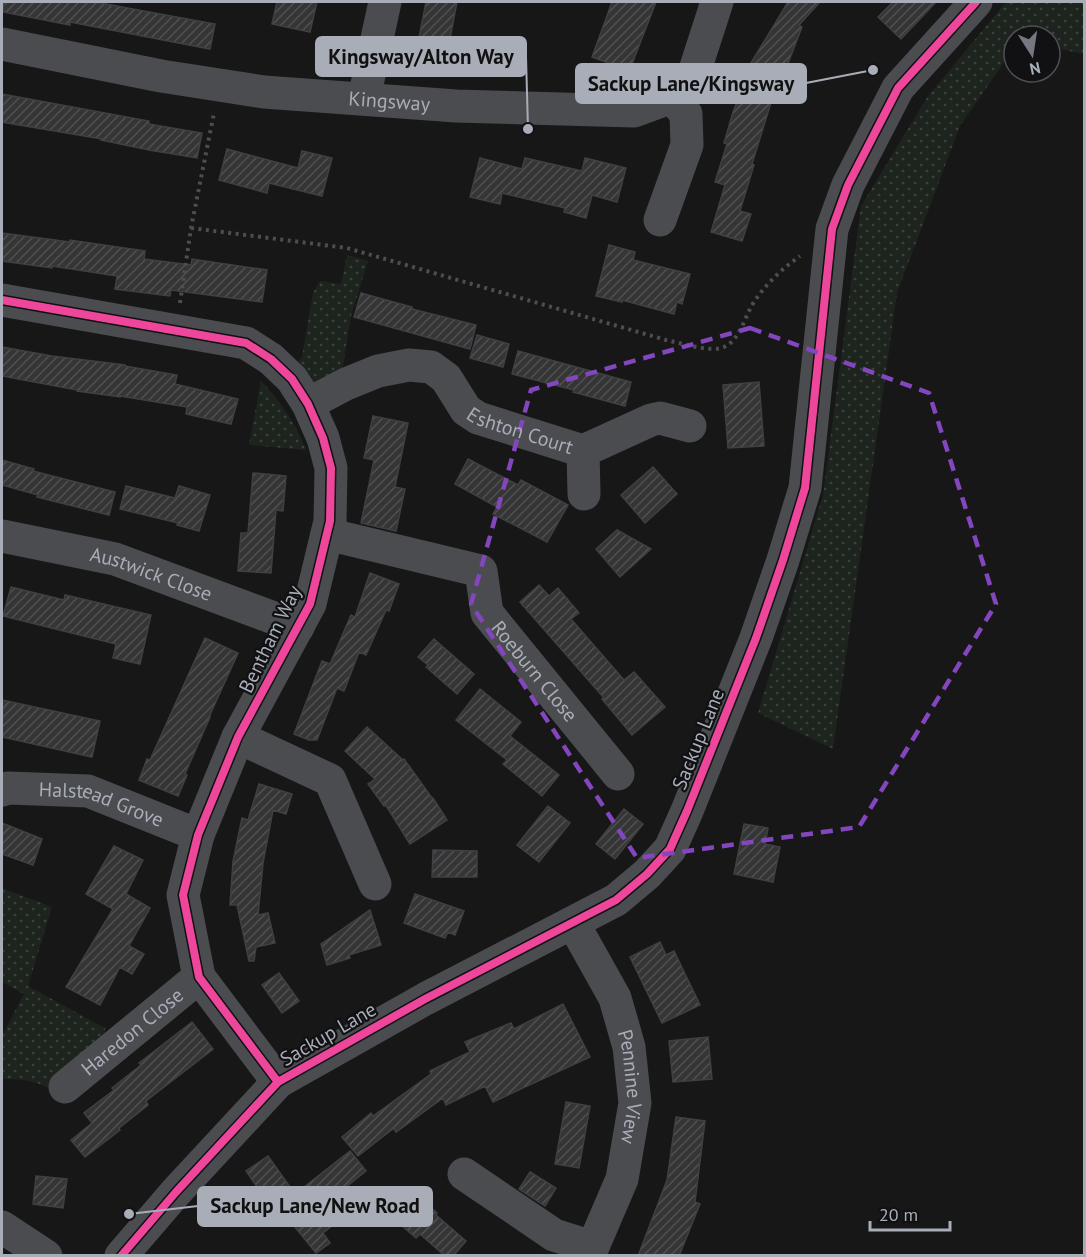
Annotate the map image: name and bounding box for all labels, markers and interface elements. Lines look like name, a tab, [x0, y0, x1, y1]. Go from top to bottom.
north arrow	[1002, 24, 1062, 84]
callout: Kingsway/Alton Way	[316, 37, 526, 76]
text: Kingsway/Alton Way	[328, 43, 515, 70]
text: N	[1028, 58, 1042, 80]
callout: Sackup Lane/Kingsway	[576, 64, 806, 103]
text: Sackup Lane/Kingsway	[588, 70, 795, 97]
street label: Kingsway	[348, 85, 432, 117]
street label: Eshton Court	[462, 401, 577, 460]
street label: Austwick Close	[88, 541, 216, 607]
street label: Bentham Way	[233, 580, 308, 697]
street label: Roeburn Close	[486, 615, 583, 727]
street label: Sackup Lane	[666, 685, 730, 793]
street label: Halstead Grove	[38, 776, 167, 833]
street label: Haredon Close	[76, 982, 189, 1081]
street label: Sackup Lane	[275, 996, 381, 1072]
street label: Pennine View	[612, 1027, 648, 1146]
callout: Sackup Lane/New Road	[198, 1187, 432, 1226]
text: Sackup Lane/New Road	[210, 1192, 420, 1219]
scale bar	[870, 1194, 950, 1232]
text: 20 m	[879, 1203, 918, 1226]

